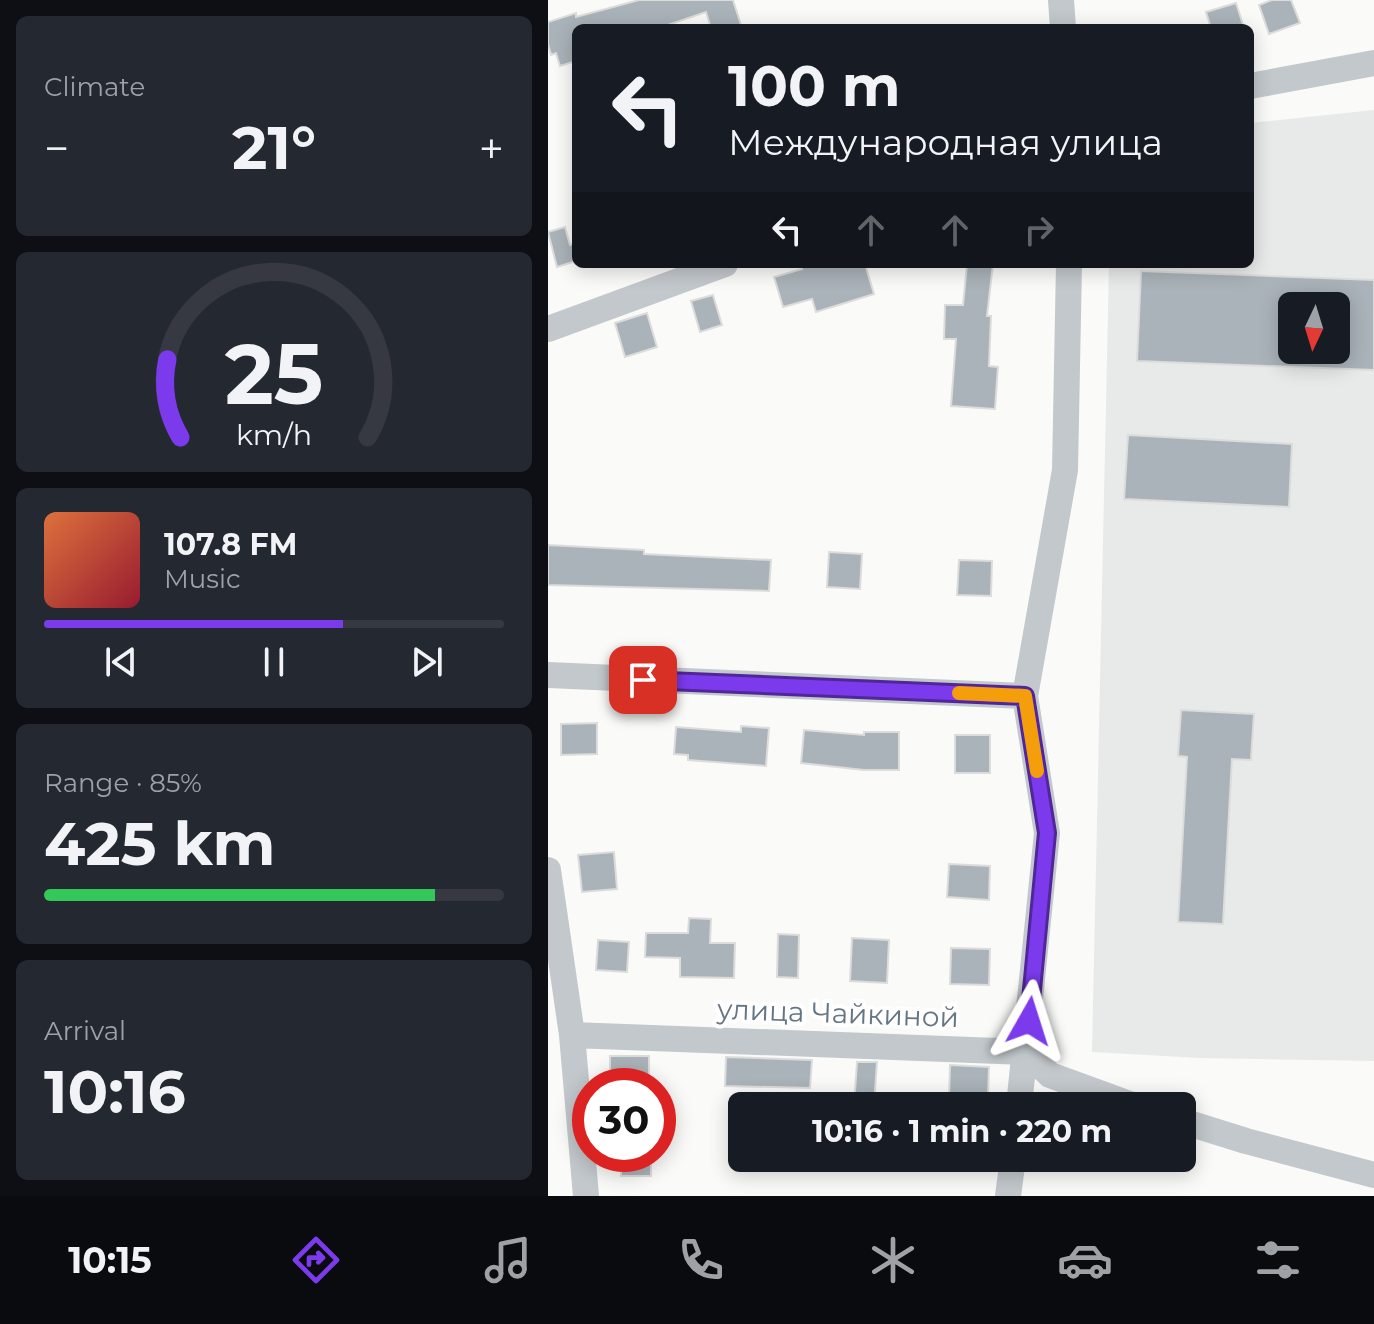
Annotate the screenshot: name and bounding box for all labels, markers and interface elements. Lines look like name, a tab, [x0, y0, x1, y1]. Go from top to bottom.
text: 100 m	[728, 52, 901, 120]
icon: left	[596, 56, 700, 160]
text: Climate	[44, 71, 145, 103]
text: 21°	[232, 111, 316, 184]
text: Международная улица	[728, 120, 1163, 164]
text: −	[44, 121, 69, 175]
text: +	[479, 121, 504, 175]
icon: left	[765, 208, 809, 252]
icon: ahead	[849, 208, 893, 252]
icon: ahead	[933, 208, 977, 252]
icon: right	[1017, 208, 1061, 252]
north arrow	[1278, 292, 1350, 364]
map controls	[1278, 292, 1350, 364]
text: 25	[225, 323, 323, 425]
text: km/h	[236, 417, 312, 452]
text: 107.8 FM	[164, 526, 297, 563]
text: Music	[164, 563, 241, 595]
icon: previous	[99, 640, 143, 684]
icon: pause	[252, 640, 296, 684]
icon: next	[405, 640, 449, 684]
pin	[609, 646, 677, 714]
icon: arrive	[621, 658, 665, 702]
text: Range · 85%	[44, 767, 202, 799]
text: 425 km	[44, 807, 275, 880]
position arrow	[987, 979, 1071, 1063]
street label: улица Чайкиной	[716, 992, 959, 1034]
text: Arrival	[44, 1015, 126, 1047]
text: 10:16	[44, 1055, 186, 1128]
speed limit sign: 30	[572, 1068, 676, 1172]
text: 10:16 · 1 min · 220 m	[812, 1113, 1112, 1150]
icon: directions	[288, 1232, 344, 1288]
icon: music	[480, 1232, 536, 1288]
icon: phone	[673, 1232, 729, 1288]
icon: climate	[865, 1232, 921, 1288]
icon: car	[1057, 1232, 1113, 1288]
icon: filters	[1250, 1232, 1306, 1288]
text: 10:15	[68, 1238, 152, 1282]

